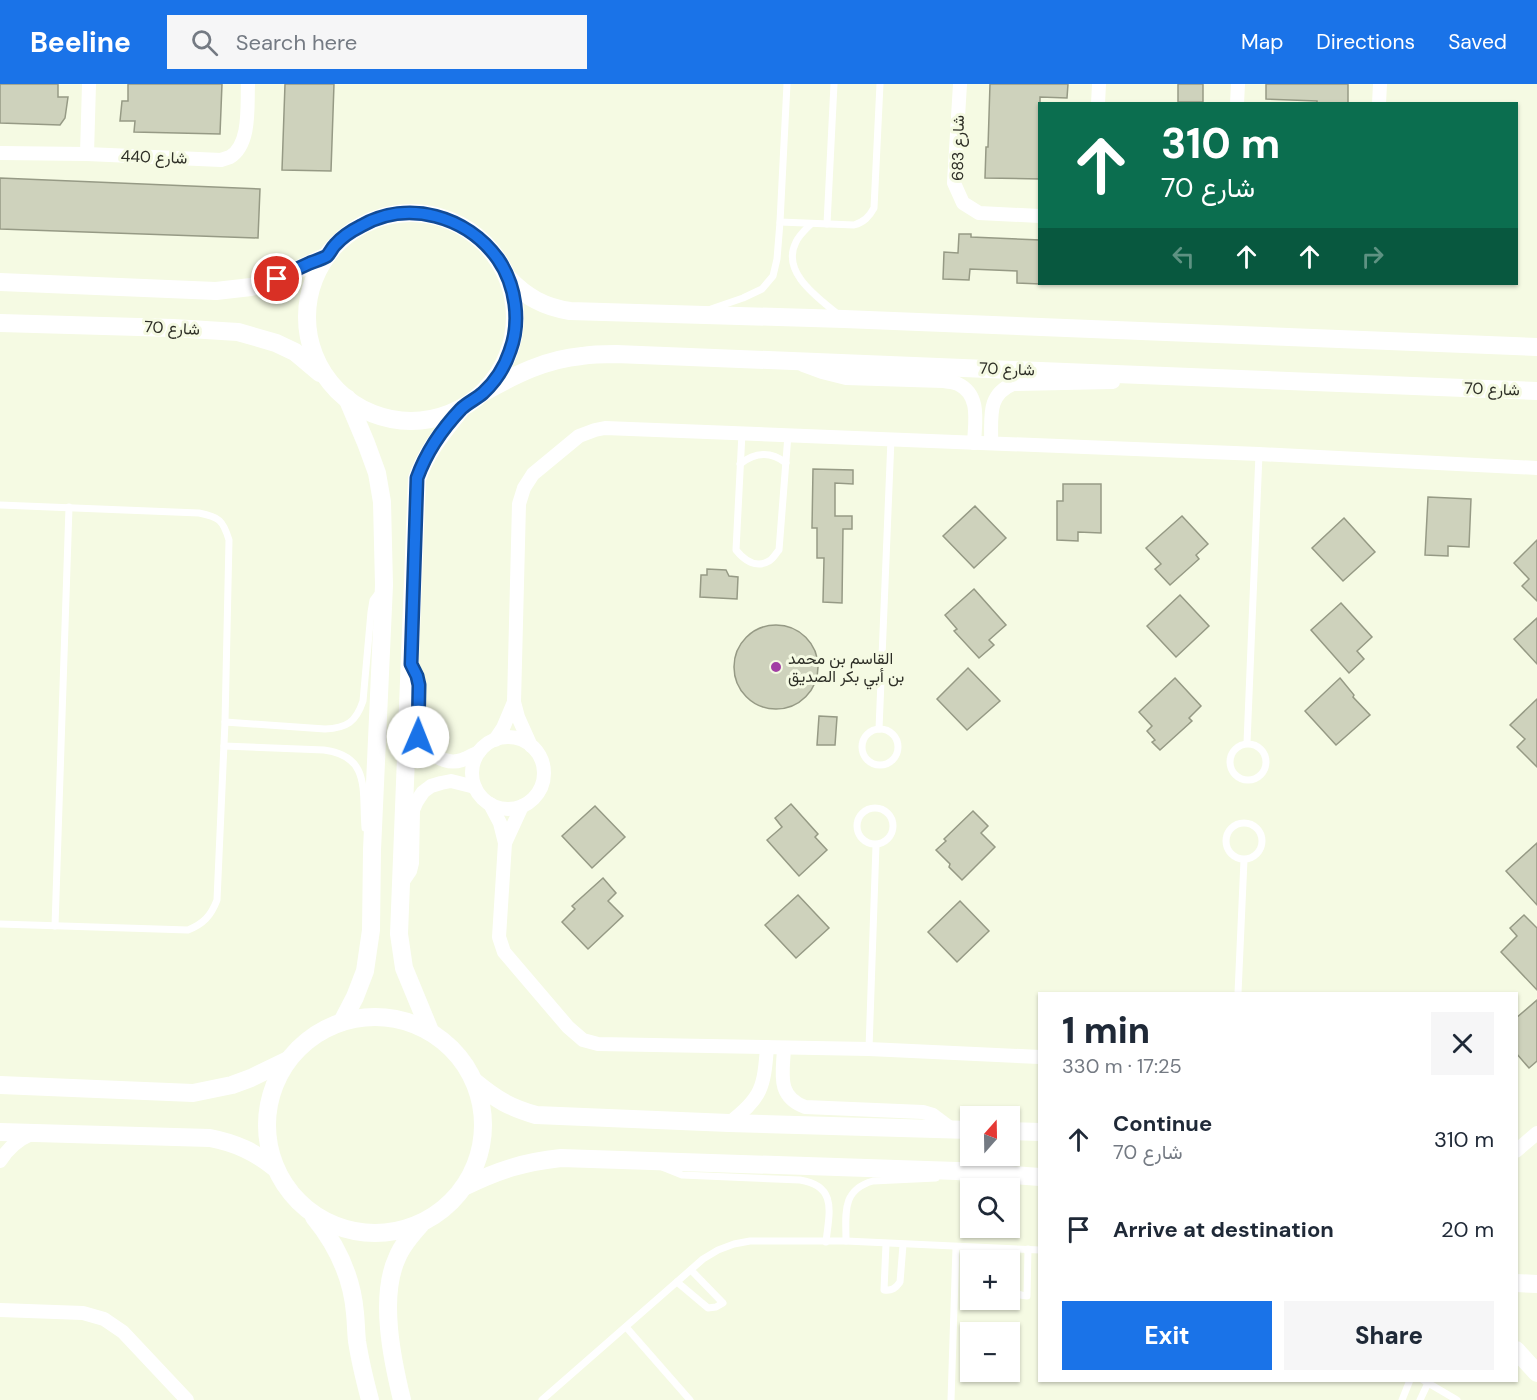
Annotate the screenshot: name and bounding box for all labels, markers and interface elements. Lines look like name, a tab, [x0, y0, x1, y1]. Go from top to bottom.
search box	[167, 15, 587, 69]
text: Beeline	[30, 24, 131, 61]
icon: search	[188, 26, 221, 59]
text: Search here	[236, 28, 357, 57]
text: Map	[1241, 28, 1283, 56]
text: Directions	[1316, 28, 1415, 56]
text: Saved	[1448, 28, 1507, 56]
street label: شارع 683	[947, 115, 970, 181]
text: 310 m	[1161, 116, 1280, 171]
icon: ahead	[1062, 126, 1140, 204]
street label: شارع 440	[120, 145, 188, 170]
text: شارع 70	[1161, 170, 1255, 205]
icon: left	[1167, 240, 1200, 273]
icon: ahead	[1230, 240, 1263, 273]
icon: ahead	[1293, 240, 1326, 273]
icon: right	[1356, 240, 1389, 273]
pin	[251, 253, 302, 304]
icon: arrive	[260, 262, 293, 295]
street label: شارع 70	[144, 316, 200, 341]
street label: شارع 70	[979, 358, 1035, 381]
street label: شارع 70	[1464, 378, 1520, 401]
place label: القاسم بن محمد بن أبي بكر الصديق	[788, 648, 904, 690]
marker: القاسم بن محمد بن أبي بكر الصديق	[769, 660, 783, 674]
position arrow	[386, 705, 450, 769]
text: 1 min	[1062, 1007, 1150, 1054]
button: close	[1431, 1012, 1494, 1075]
text: 330 m · 17:25	[1062, 1053, 1182, 1079]
north arrow	[960, 1106, 1020, 1166]
map controls	[960, 1106, 1020, 1382]
text: Continue	[1113, 1109, 1212, 1138]
icon: ahead	[1062, 1123, 1095, 1156]
text: 310 m	[1434, 1125, 1494, 1154]
text: شارع 70	[1113, 1139, 1183, 1165]
button: search	[960, 1178, 1020, 1238]
icon: arrive	[1062, 1213, 1095, 1246]
text: Arrive at destination	[1113, 1215, 1334, 1244]
text: 20 m	[1441, 1215, 1494, 1244]
button: +	[960, 1250, 1020, 1310]
button: Exit	[1062, 1301, 1272, 1370]
button: Share	[1284, 1301, 1494, 1370]
button: −	[960, 1322, 1020, 1382]

